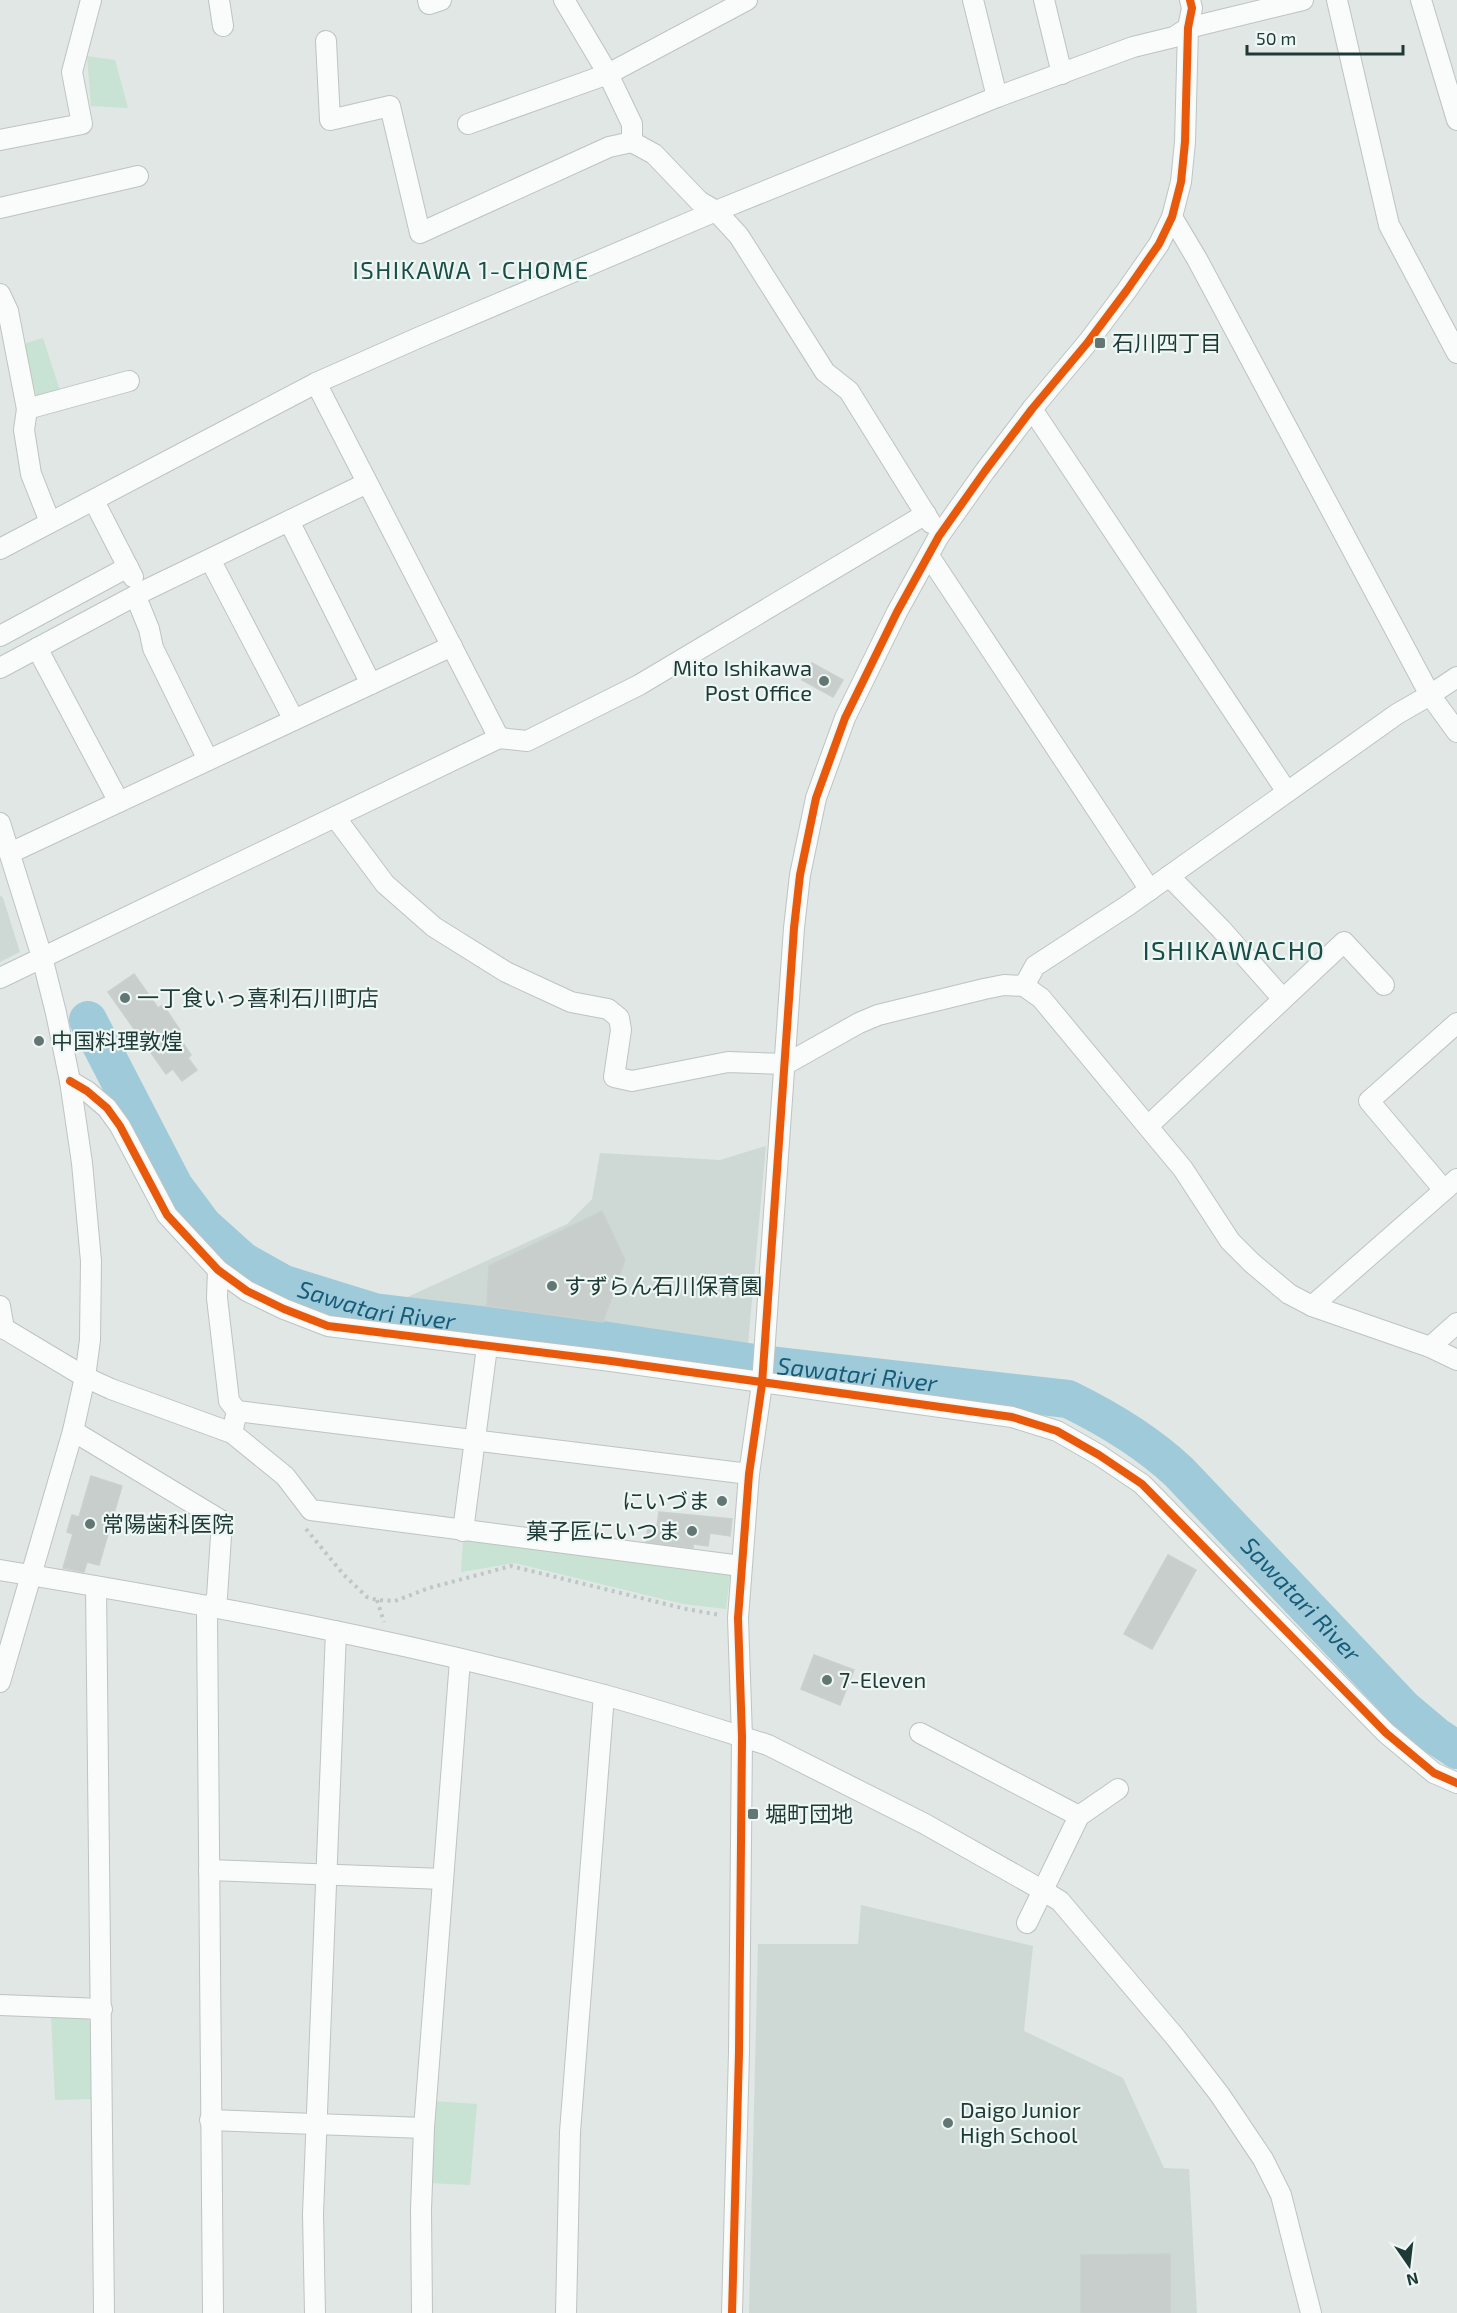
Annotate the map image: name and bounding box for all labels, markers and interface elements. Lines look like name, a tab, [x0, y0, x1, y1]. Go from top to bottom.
scale bar	[1247, 18, 1403, 56]
text: 50 m	[1256, 27, 1296, 49]
district label: ISHIKAWA 1-CHOME	[352, 255, 590, 284]
place label: 石川四丁目	[1112, 329, 1222, 355]
marker: 石川四丁目	[1093, 336, 1107, 350]
place label: Mito Ishikawa Post Office	[673, 654, 812, 705]
marker: Mito Ishikawa Post Office	[817, 674, 831, 688]
district label: ISHIKAWACHO	[1143, 934, 1325, 965]
place label: 一丁食いっ喜利石川町店	[137, 984, 379, 1010]
marker: 一丁食いっ喜利石川町店	[118, 991, 132, 1005]
place label: 中国料理敦煌	[51, 1027, 183, 1053]
marker: 中国料理敦煌	[32, 1034, 46, 1048]
place label: すずらん石川保育園	[564, 1272, 762, 1298]
water label: Sawatari River	[295, 1273, 458, 1335]
marker: すずらん石川保育園	[545, 1279, 559, 1293]
water label: Sawatari River	[776, 1350, 939, 1397]
place label: にいづま	[622, 1487, 710, 1513]
marker: にいづま	[715, 1494, 729, 1508]
place label: 常陽歯科医院	[102, 1510, 234, 1536]
marker: 常陽歯科医院	[83, 1517, 97, 1531]
place label: 菓子匠にいつま	[526, 1517, 680, 1543]
marker: 菓子匠にいつま	[685, 1524, 699, 1538]
water label: Sawatari River	[1236, 1531, 1368, 1668]
place label: 7-Eleven	[839, 1666, 926, 1692]
marker: 7-Eleven	[820, 1673, 834, 1687]
place label: 堀町団地	[765, 1800, 853, 1826]
marker: 堀町団地	[746, 1807, 760, 1821]
place label: Daigo Junior High School	[960, 2096, 1081, 2147]
marker: Daigo Junior High School	[941, 2116, 955, 2130]
north arrow	[1379, 2235, 1439, 2295]
text: N	[1405, 2269, 1421, 2291]

